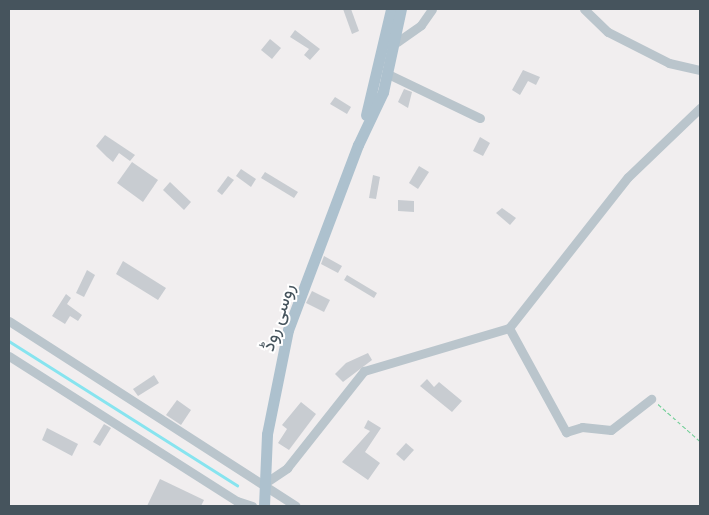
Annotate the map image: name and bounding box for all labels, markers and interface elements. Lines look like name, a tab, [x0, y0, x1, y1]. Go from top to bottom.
street label: روسی روڈ	[255, 280, 299, 354]

